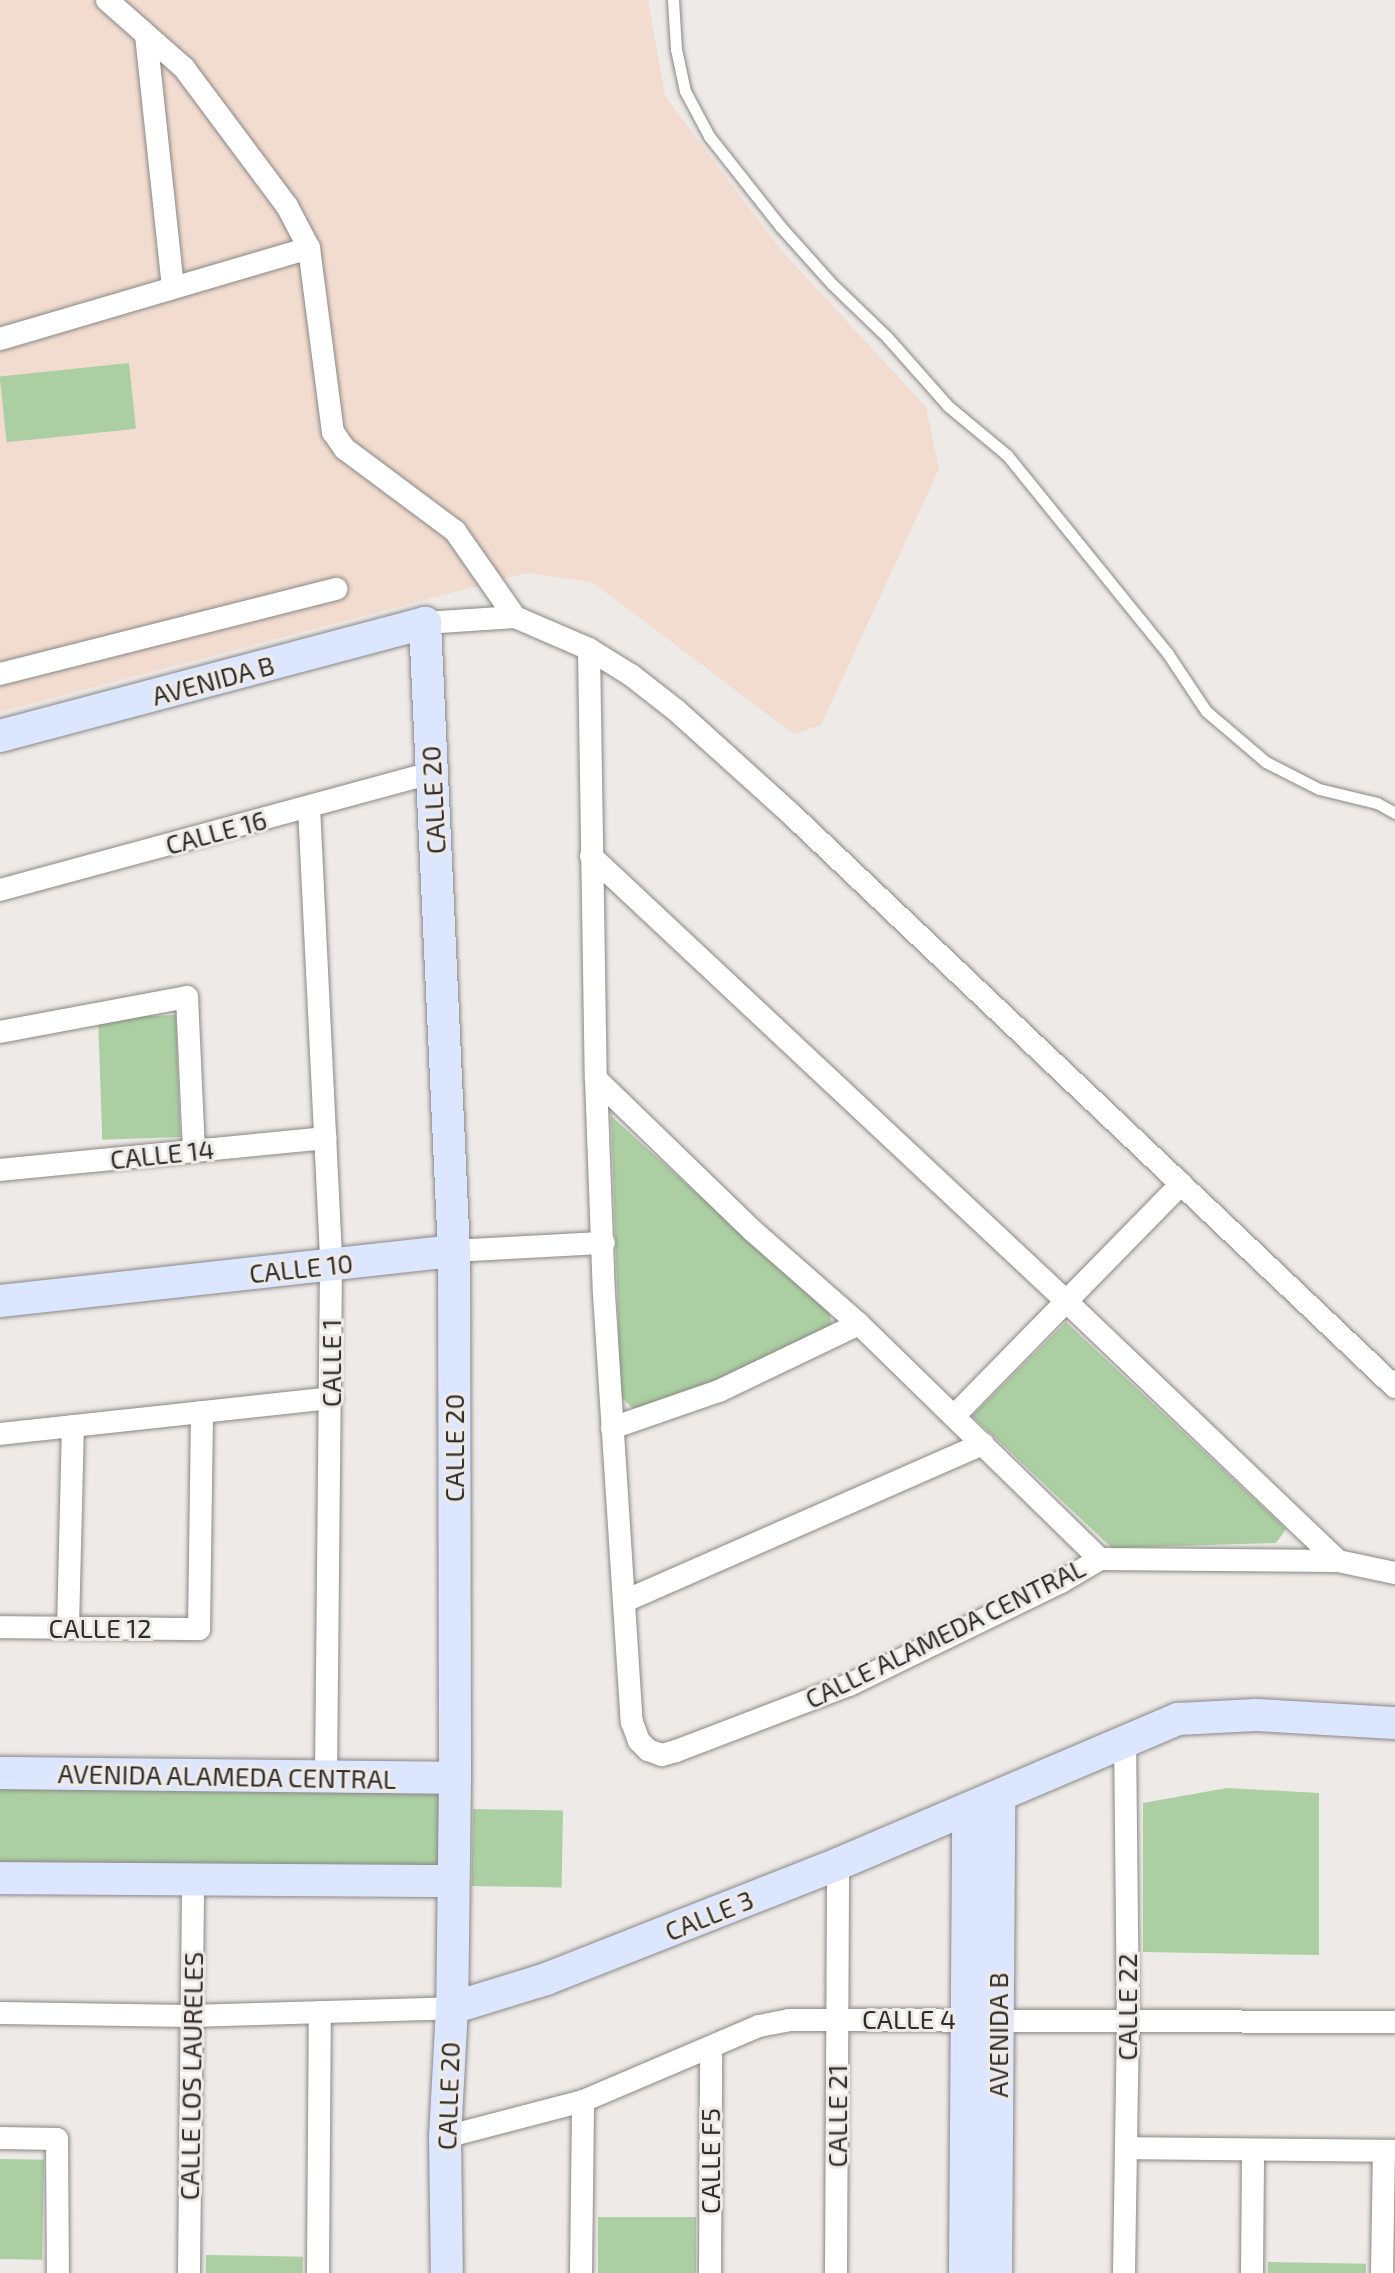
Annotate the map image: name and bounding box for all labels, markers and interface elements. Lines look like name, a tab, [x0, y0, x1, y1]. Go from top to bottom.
street label: AVENIDA B	[148, 649, 278, 711]
street label: CALLE 20	[415, 745, 451, 855]
street label: CALLE 16	[162, 804, 270, 860]
street label: CALLE 14	[108, 1133, 216, 1175]
street label: CALLE 10	[248, 1247, 354, 1289]
street label: CALLE 1	[315, 1319, 347, 1407]
street label: CALLE 20	[438, 1394, 470, 1502]
street label: CALLE ALAMEDA CENTRAL	[799, 1551, 1091, 1715]
street label: CALLE 12	[48, 1612, 152, 1644]
street label: AVENIDA ALAMEDA CENTRAL	[56, 1757, 398, 1795]
street label: CALLE 3	[660, 1883, 758, 1947]
street label: CALLE LOS LAURELES	[173, 1951, 209, 2201]
street label: CALLE 22	[1111, 1953, 1143, 2061]
street label: AVENIDA B	[982, 1972, 1014, 2098]
street label: CALLE 4	[862, 2003, 956, 2035]
street label: CALLE 20	[431, 2041, 465, 2151]
street label: CALLE 21	[821, 2064, 853, 2168]
street label: CALLE F5	[694, 2108, 726, 2214]

